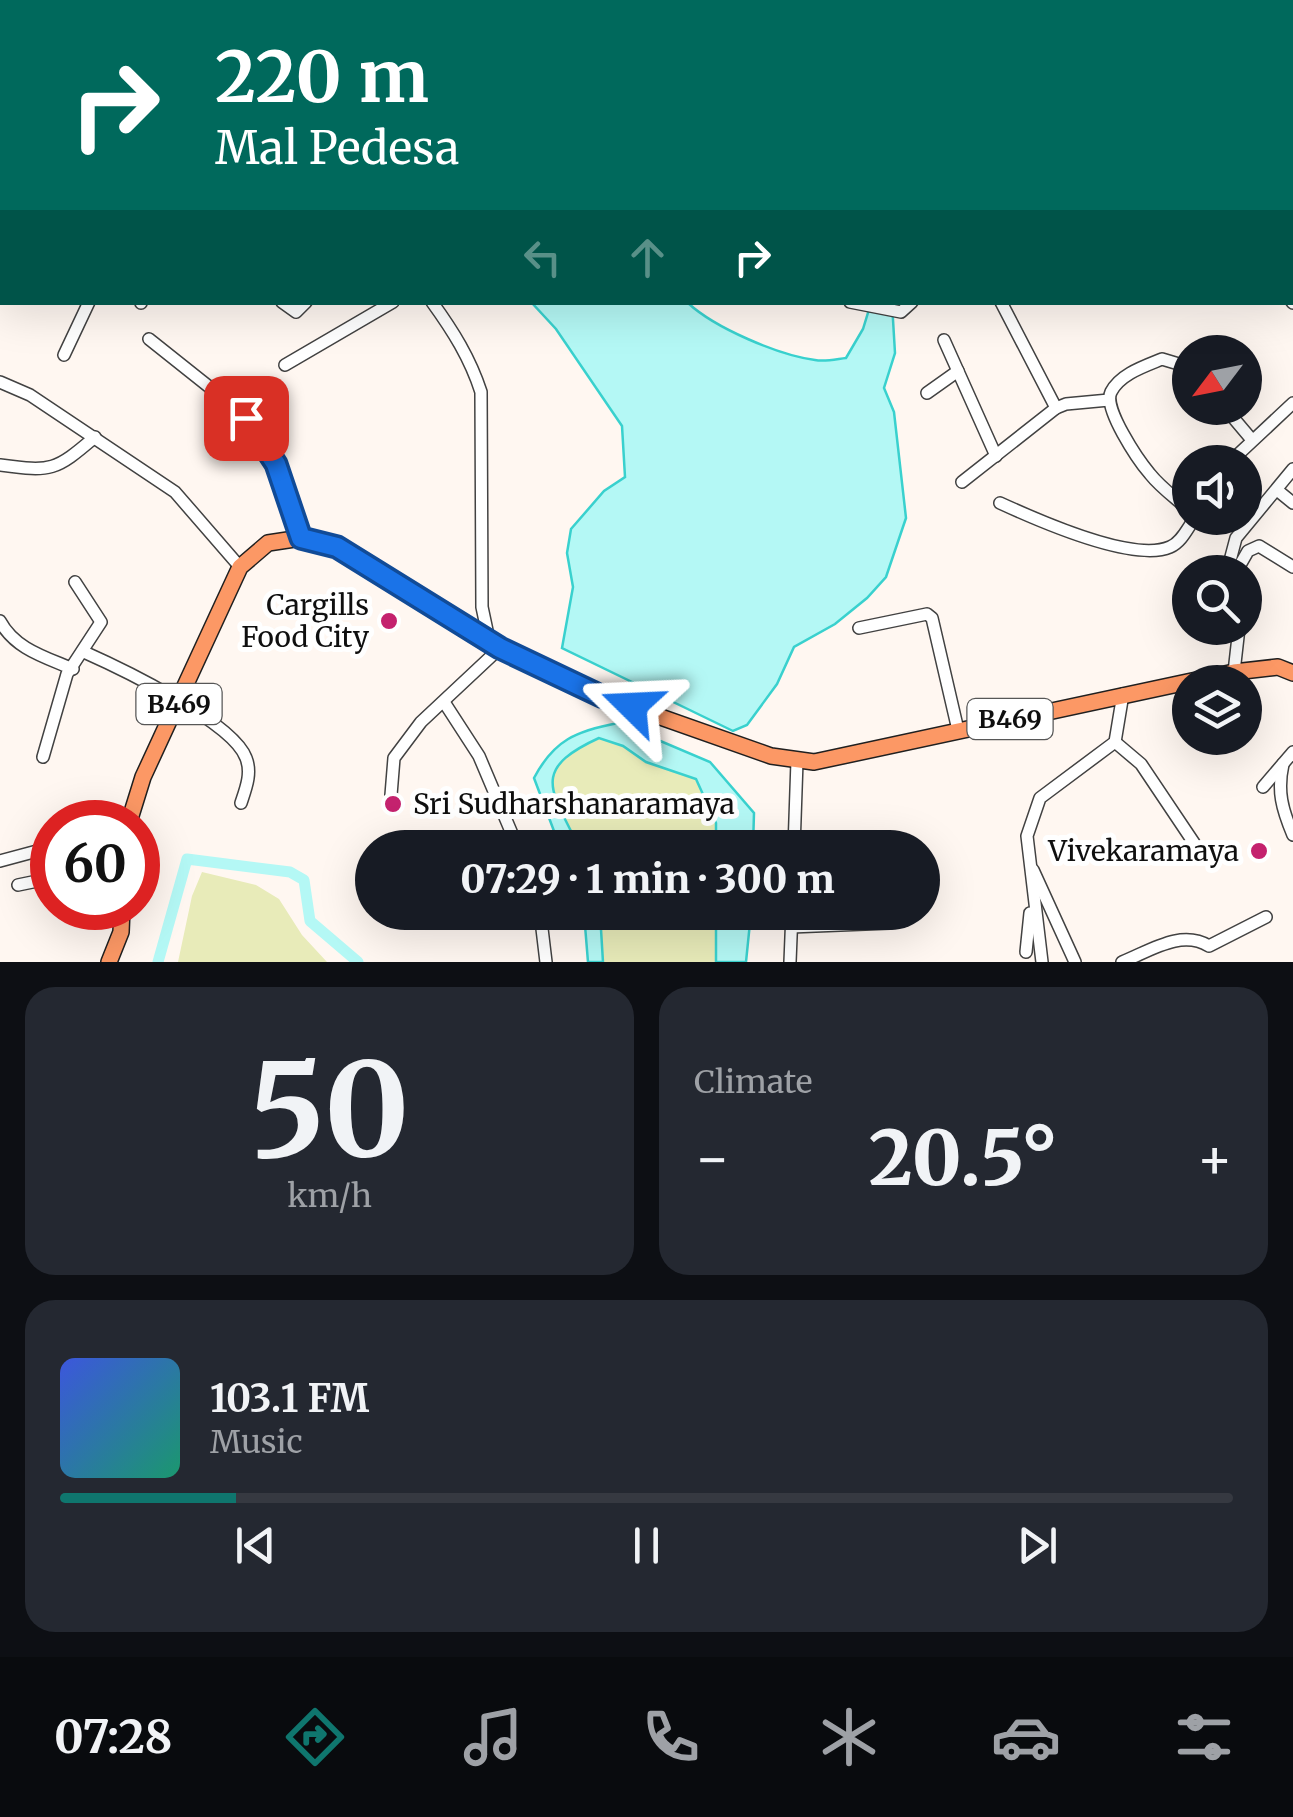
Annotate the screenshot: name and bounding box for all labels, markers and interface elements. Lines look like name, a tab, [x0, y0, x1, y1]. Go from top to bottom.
text: 220 m	[215, 33, 429, 121]
icon: right	[50, 40, 180, 170]
text: Mal Pedesa	[215, 120, 459, 176]
icon: left	[515, 230, 570, 285]
icon: ahead	[620, 230, 675, 285]
icon: right	[725, 230, 780, 285]
north arrow	[1172, 335, 1262, 425]
map controls	[1172, 335, 1262, 755]
pin	[204, 376, 289, 461]
icon: arrive	[219, 391, 274, 446]
button: sound	[1172, 445, 1262, 535]
button: search	[1172, 555, 1262, 645]
place label: Cargills Food City	[241, 587, 370, 655]
marker: Cargills Food City	[378, 610, 400, 632]
position arrow	[580, 654, 684, 758]
button: layers	[1172, 665, 1262, 755]
road number: B469	[136, 684, 222, 724]
road number: B469	[968, 699, 1052, 739]
place label: Sri Sudharshanaramaya	[413, 786, 735, 822]
marker: Sri Sudharshanaramaya	[382, 793, 404, 815]
speed limit sign: 60	[30, 800, 160, 930]
place label: Vivekaramaya	[1047, 833, 1239, 869]
marker: Vivekaramaya	[1248, 840, 1270, 862]
text: 07:29 · 1 min · 300 m	[460, 856, 835, 903]
text: 50	[249, 1029, 410, 1192]
text: Climate	[694, 1062, 812, 1102]
text: 20.5°	[869, 1111, 1058, 1205]
text: −	[694, 1124, 731, 1193]
text: +	[1196, 1124, 1233, 1193]
text: km/h	[287, 1176, 372, 1216]
text: 103.1 FM	[210, 1375, 369, 1422]
text: Music	[210, 1422, 303, 1462]
icon: previous	[228, 1518, 283, 1573]
icon: pause	[619, 1518, 674, 1573]
icon: next	[1010, 1518, 1065, 1573]
icon: directions	[280, 1702, 350, 1772]
icon: music	[458, 1702, 528, 1772]
icon: phone	[636, 1702, 706, 1772]
icon: climate	[814, 1702, 884, 1772]
icon: car	[991, 1702, 1061, 1772]
icon: filters	[1169, 1702, 1239, 1772]
text: 07:28	[54, 1709, 173, 1765]

